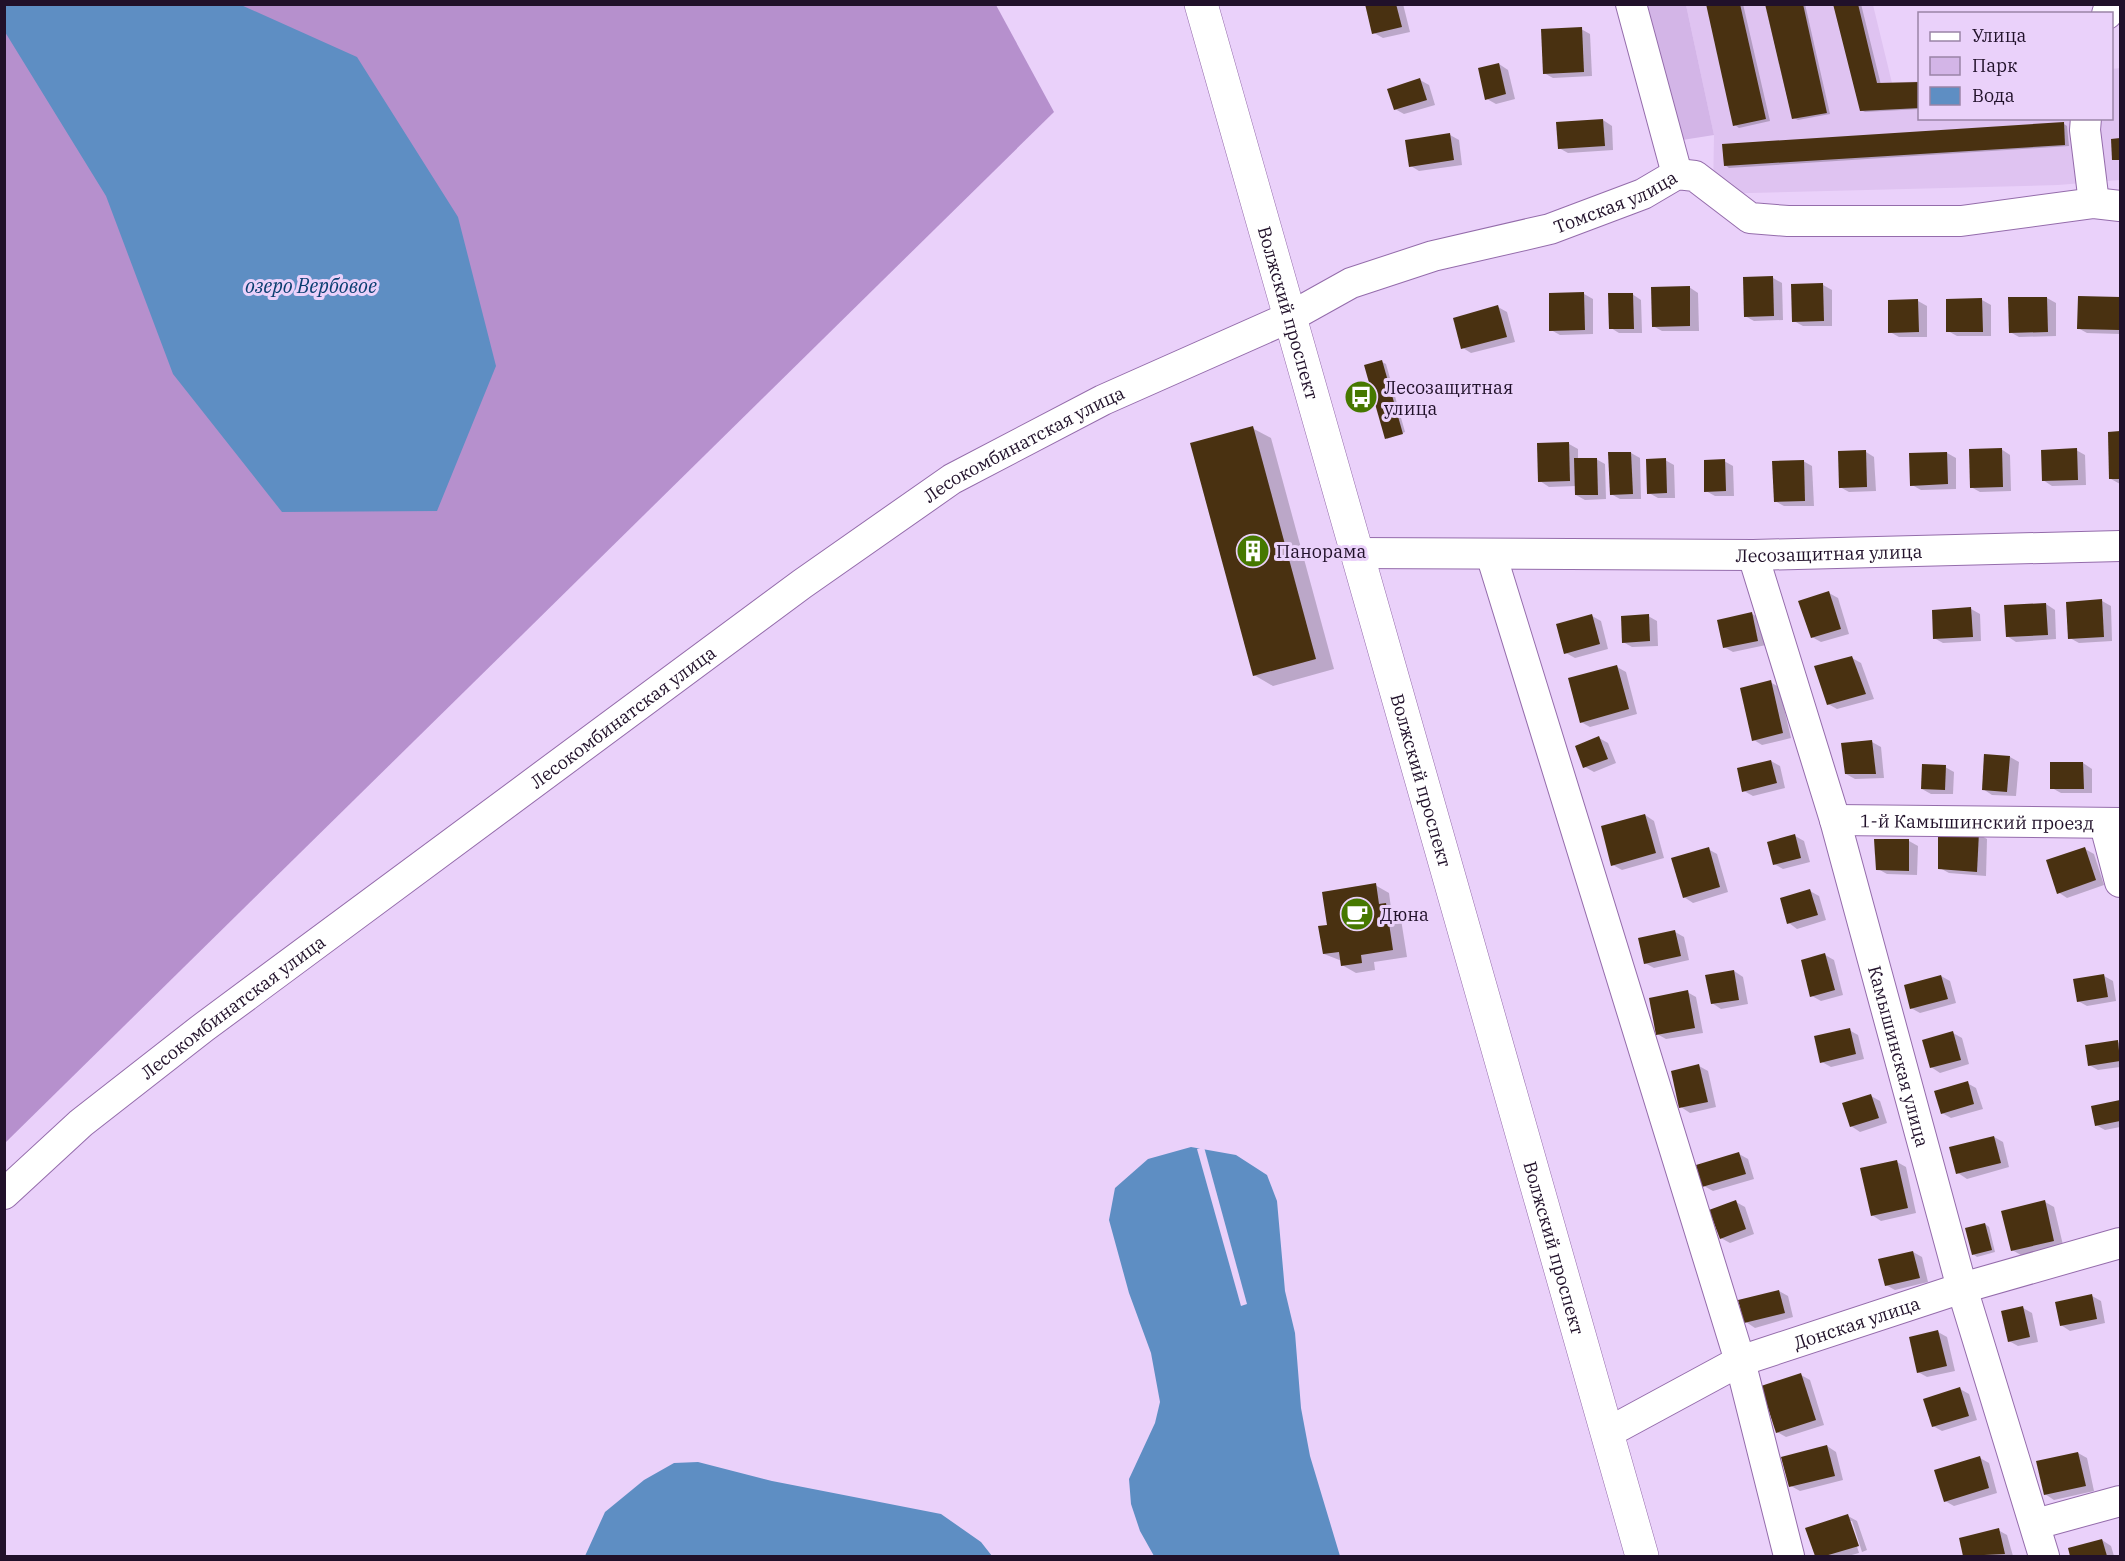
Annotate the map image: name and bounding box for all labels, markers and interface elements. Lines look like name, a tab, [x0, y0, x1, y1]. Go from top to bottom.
legend	[1918, 12, 2113, 120]
text: Улица	[1972, 24, 2027, 47]
text: Парк	[1972, 54, 2018, 77]
text: Вода	[1972, 84, 2015, 107]
street label: Томская улица	[1550, 165, 1681, 238]
street label: Волжский проспект	[1253, 223, 1324, 402]
water label: озеро Вербовое	[245, 272, 377, 299]
place label: Лесозащитная улица	[1384, 376, 1513, 420]
bus stop icon: Лесозащитная улица	[1343, 379, 1379, 415]
street label: Лесокомбинатская улица	[919, 380, 1128, 507]
building icon: Панорама	[1235, 533, 1271, 569]
street label: Лесозащитная улица	[1735, 539, 1923, 567]
place label: Панорама	[1276, 540, 1367, 563]
street label: Лесокомбинатская улица	[525, 640, 720, 793]
street label: Волжский проспект	[1386, 691, 1457, 870]
street label: 1-й Камышинский проезд	[1860, 809, 2094, 834]
cafe icon: Дюна	[1339, 896, 1375, 932]
place label: Дюна	[1380, 903, 1429, 926]
street label: Лесокомбинатская улица	[136, 930, 330, 1084]
street label: Камышинская улица	[1863, 963, 1935, 1149]
street label: Волжский проспект	[1519, 1158, 1590, 1337]
street label: Донская улица	[1790, 1291, 1923, 1354]

